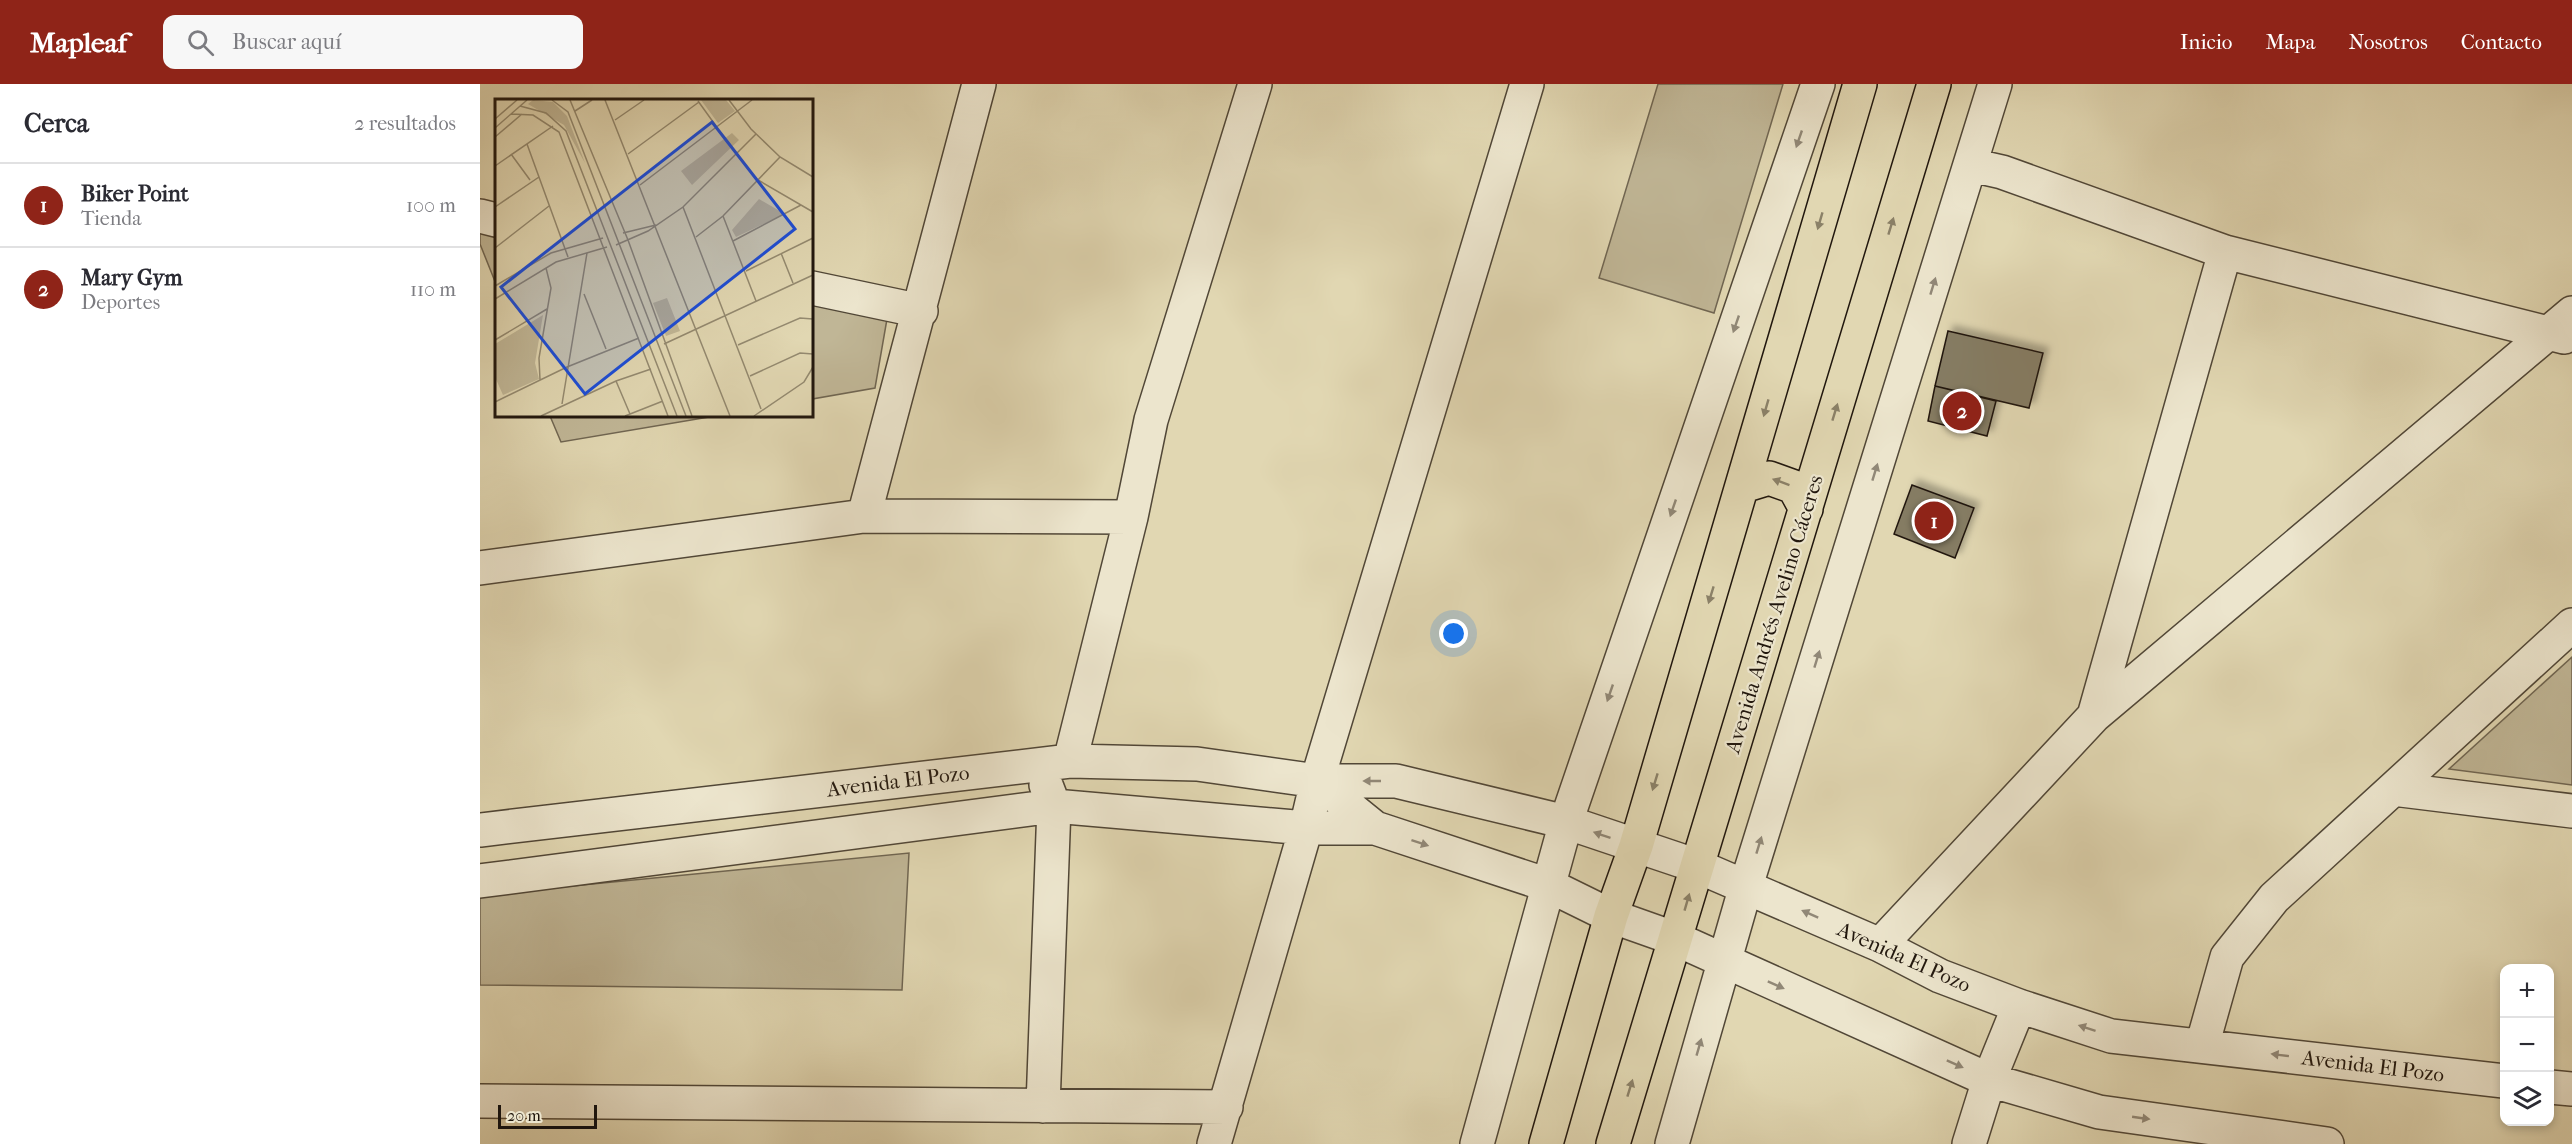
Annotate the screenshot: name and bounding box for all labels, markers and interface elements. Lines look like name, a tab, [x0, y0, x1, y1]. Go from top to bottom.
search box	[163, 15, 583, 69]
text: Mapleaf	[30, 26, 127, 59]
icon: search	[184, 26, 217, 59]
text: Buscar aquí	[232, 29, 341, 55]
text: Inicio	[2180, 30, 2232, 54]
text: Mapa	[2265, 30, 2315, 54]
text: Nosotros	[2348, 30, 2428, 54]
text: Contacto	[2461, 30, 2542, 54]
inset map	[495, 99, 813, 417]
text: Cerca	[24, 108, 89, 139]
text: 2 resultados	[354, 112, 456, 135]
one-way arrow	[1794, 130, 1804, 148]
text: Biker Point	[81, 181, 189, 207]
text: 1	[40, 194, 47, 217]
text: 100 m	[406, 194, 456, 217]
text: Tienda	[81, 207, 141, 230]
one-way arrow	[1814, 212, 1824, 230]
one-way arrow	[1887, 217, 1896, 235]
text: Mary Gym	[81, 265, 182, 291]
one-way arrow	[1929, 277, 1938, 295]
text: 2	[38, 278, 49, 301]
text: 110 m	[410, 278, 456, 301]
text: Deportes	[81, 291, 160, 314]
one-way arrow	[1731, 315, 1741, 333]
pin: 2	[1942, 388, 1982, 434]
one-way arrow	[1760, 399, 1770, 417]
one-way arrow	[1831, 403, 1840, 421]
one-way arrow	[1871, 463, 1880, 481]
street label: Avenida Andrés Avelino Cáceres	[1720, 472, 1828, 757]
one-way arrow	[1771, 476, 1789, 486]
pin: 1	[1914, 498, 1954, 544]
one-way arrow	[1668, 500, 1678, 518]
one-way arrow	[1706, 586, 1715, 604]
your location	[1439, 619, 1468, 648]
one-way arrow	[1812, 650, 1822, 668]
one-way arrow	[1605, 684, 1615, 702]
street label: Avenida El Pozo	[824, 760, 971, 802]
one-way arrow	[1650, 773, 1659, 791]
one-way arrow	[1362, 776, 1381, 786]
one-way arrow	[1593, 829, 1611, 839]
one-way arrow	[1754, 836, 1764, 854]
one-way arrow	[1411, 839, 1429, 848]
one-way arrow	[1683, 892, 1692, 910]
one-way arrow	[1801, 910, 1818, 919]
street label: Avenida El Pozo	[1833, 916, 1974, 997]
map controls	[2500, 964, 2554, 1126]
button: +	[2500, 964, 2554, 1018]
one-way arrow	[1768, 980, 1786, 990]
button: −	[2500, 1018, 2554, 1072]
one-way arrow	[2078, 1023, 2096, 1032]
one-way arrow	[1695, 1038, 1704, 1056]
street label: Avenida El Pozo	[2299, 1045, 2446, 1087]
one-way arrow	[2270, 1050, 2289, 1060]
one-way arrow	[1946, 1059, 1964, 1069]
button: layers	[2500, 1072, 2554, 1126]
one-way arrow	[1626, 1079, 1635, 1097]
scale bar	[498, 1102, 597, 1130]
text: 20 m	[507, 1106, 541, 1125]
one-way arrow	[2132, 1114, 2151, 1123]

